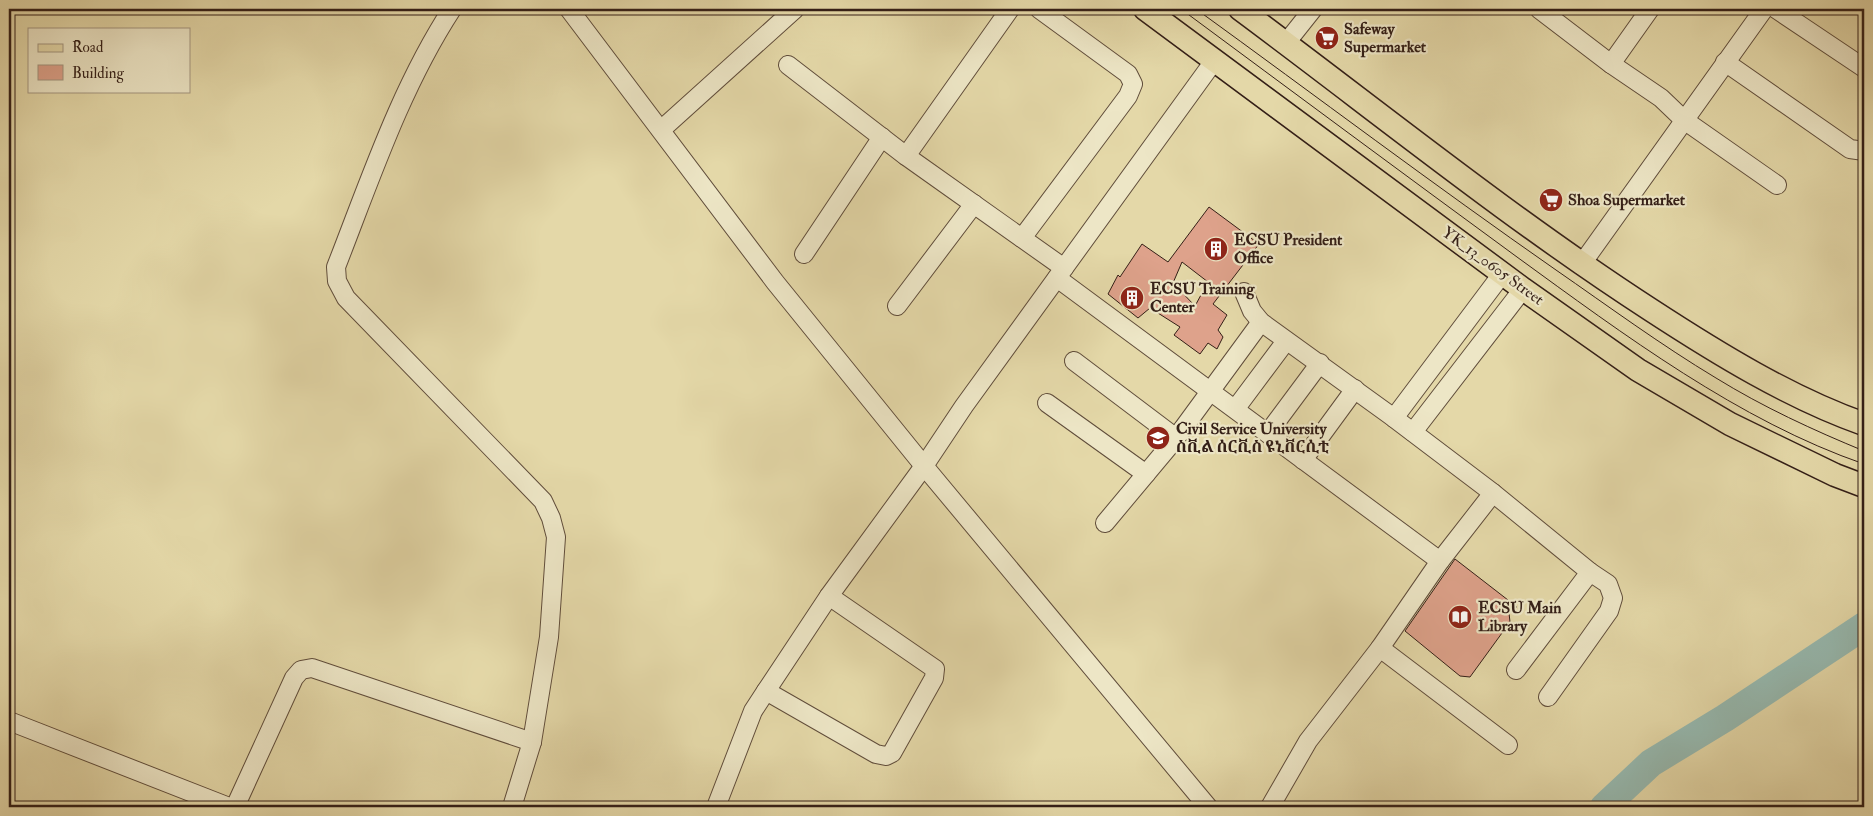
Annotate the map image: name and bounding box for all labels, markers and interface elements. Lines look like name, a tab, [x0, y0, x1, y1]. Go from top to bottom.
place label: Safeway Supermarket	[1344, 19, 1427, 58]
supermarket icon: Safeway Supermarket	[1314, 25, 1340, 51]
legend	[28, 28, 190, 92]
text: Road	[72, 38, 104, 57]
text: Building	[72, 64, 124, 83]
supermarket icon: Shoa Supermarket	[1538, 187, 1564, 213]
place label: Shoa Supermarket	[1568, 190, 1686, 211]
street label: YK_13_0605 Street	[1438, 222, 1548, 310]
place label: ECSU President Office	[1234, 230, 1343, 268]
building icon: ECSU President Office	[1203, 236, 1229, 262]
place label: ECSU Training Center	[1150, 279, 1256, 317]
building icon: ECSU Training Center	[1119, 285, 1145, 311]
place label: Civil Service University ስቪል ሰርቪስ ዩኒቨርሲቲ	[1176, 419, 1329, 457]
school or university icon: Civil Service University ስቪል ሰርቪስ ዩኒቨርሲቲ	[1145, 425, 1171, 451]
place label: ECSU Main Library	[1478, 598, 1562, 637]
library icon: ECSU Main Library	[1447, 604, 1473, 630]

